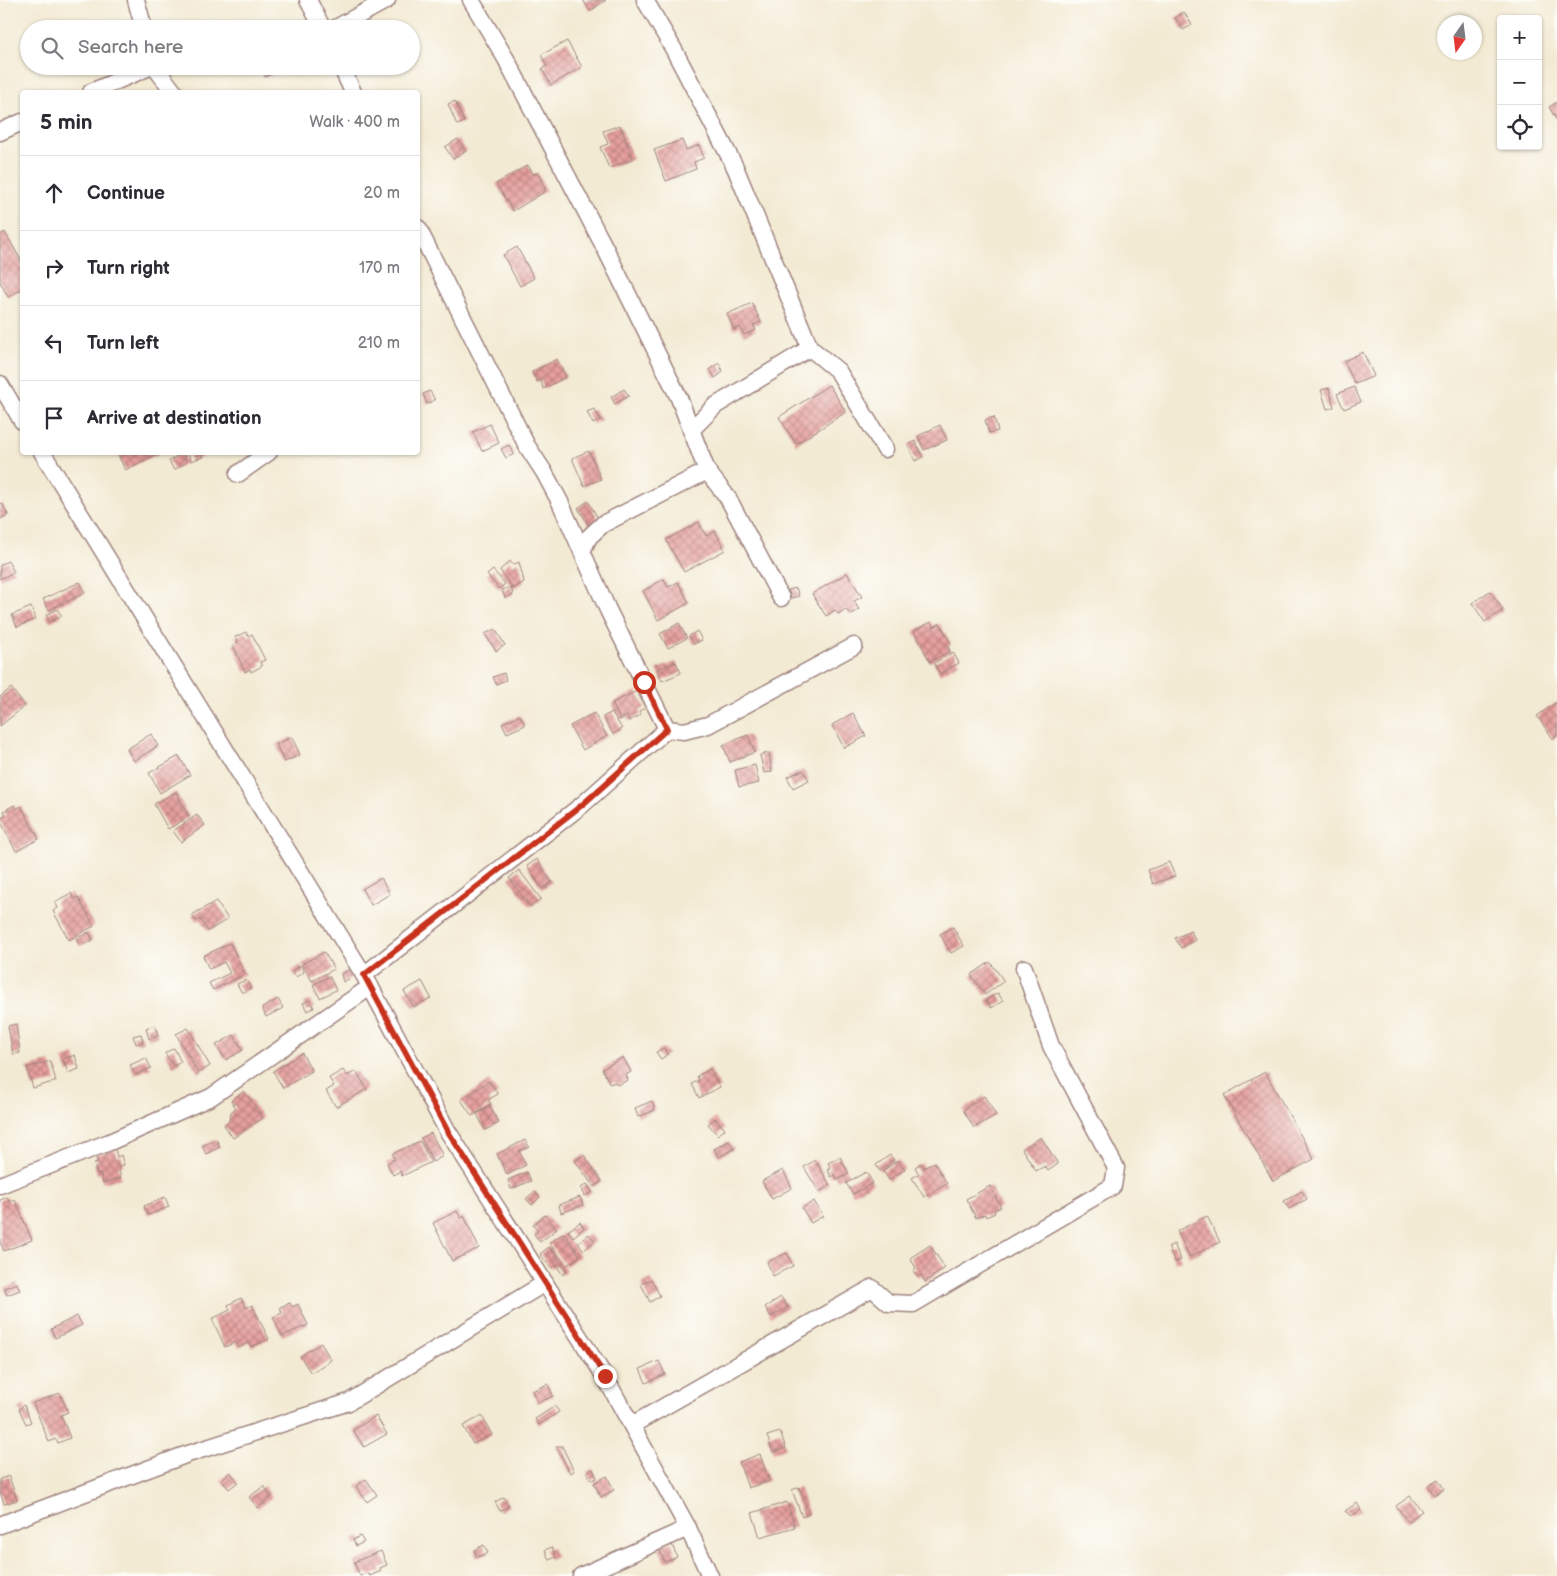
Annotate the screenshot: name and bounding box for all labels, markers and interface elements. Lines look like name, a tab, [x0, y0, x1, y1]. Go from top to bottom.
north arrow	[1437, 15, 1482, 60]
map controls	[1497, 15, 1542, 150]
button: +	[1497, 15, 1542, 60]
search box	[20, 20, 420, 75]
icon: search	[38, 34, 66, 62]
text: Search here	[78, 36, 183, 59]
button: −	[1497, 60, 1542, 105]
button: locate	[1497, 105, 1542, 150]
text: 5 min	[40, 110, 93, 135]
text: Walk · 400 m	[309, 113, 400, 132]
icon: ahead	[40, 179, 68, 207]
text: Continue	[87, 182, 165, 205]
text: 20 m	[364, 184, 400, 203]
icon: right	[40, 254, 68, 282]
text: Turn right	[87, 257, 170, 280]
text: 170 m	[359, 259, 400, 278]
icon: left	[40, 329, 68, 357]
text: Turn left	[87, 332, 159, 355]
text: 210 m	[358, 334, 400, 353]
icon: arrive	[40, 404, 68, 432]
text: Arrive at destination	[87, 407, 262, 430]
route start	[633, 671, 656, 694]
route end	[594, 1365, 617, 1388]

